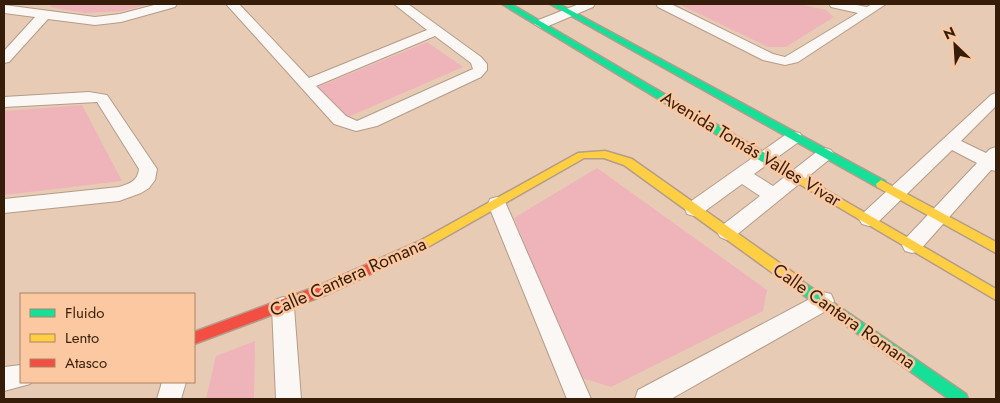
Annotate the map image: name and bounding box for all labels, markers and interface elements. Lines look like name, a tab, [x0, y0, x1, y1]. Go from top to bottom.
north arrow	[930, 20, 980, 70]
text: N	[940, 22, 959, 45]
street label: Avenida Tomás Valles Vivar	[656, 85, 847, 214]
street label: Calle Cantera Romana	[266, 231, 430, 323]
street label: Calle Cantera Romana	[767, 257, 921, 375]
legend	[20, 293, 195, 383]
text: Fluido	[65, 302, 104, 324]
text: Lento	[65, 327, 99, 349]
text: Atasco	[65, 352, 107, 374]

